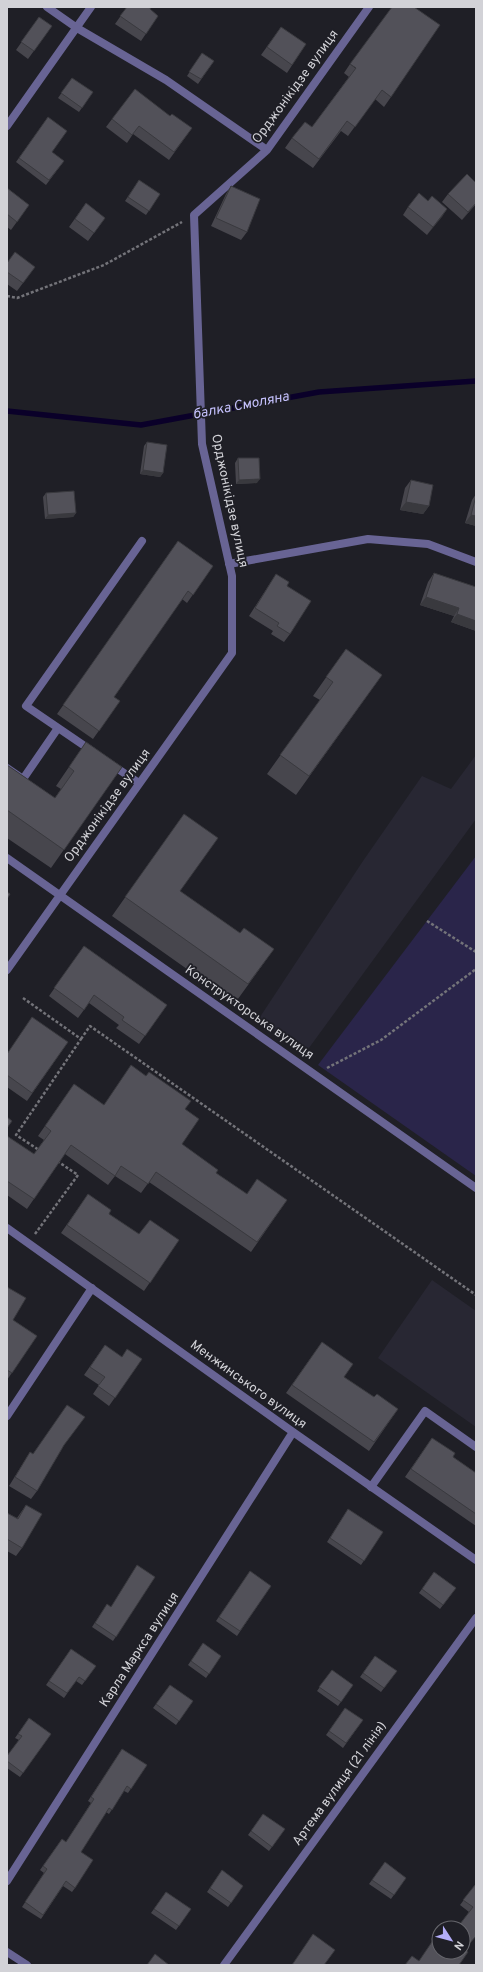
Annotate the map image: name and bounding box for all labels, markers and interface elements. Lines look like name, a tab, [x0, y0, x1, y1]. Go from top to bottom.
street label: Орджонікідзе вулиця	[249, 27, 343, 147]
water label: балка Смоляна	[191, 388, 291, 424]
street label: Орджонікідзе вулиця	[207, 433, 251, 569]
street label: Орджонікідзе вулиця	[61, 746, 155, 866]
street label: Конструкторська вулиця	[181, 962, 317, 1064]
street label: Менжинського вулиця	[186, 1337, 310, 1433]
street label: Карла Маркса вулиця	[97, 1590, 183, 1710]
street label: Артема вулиця (21 лiнiя)	[290, 1719, 390, 1849]
north arrow	[431, 1920, 471, 1960]
text: N	[450, 1938, 466, 1953]

